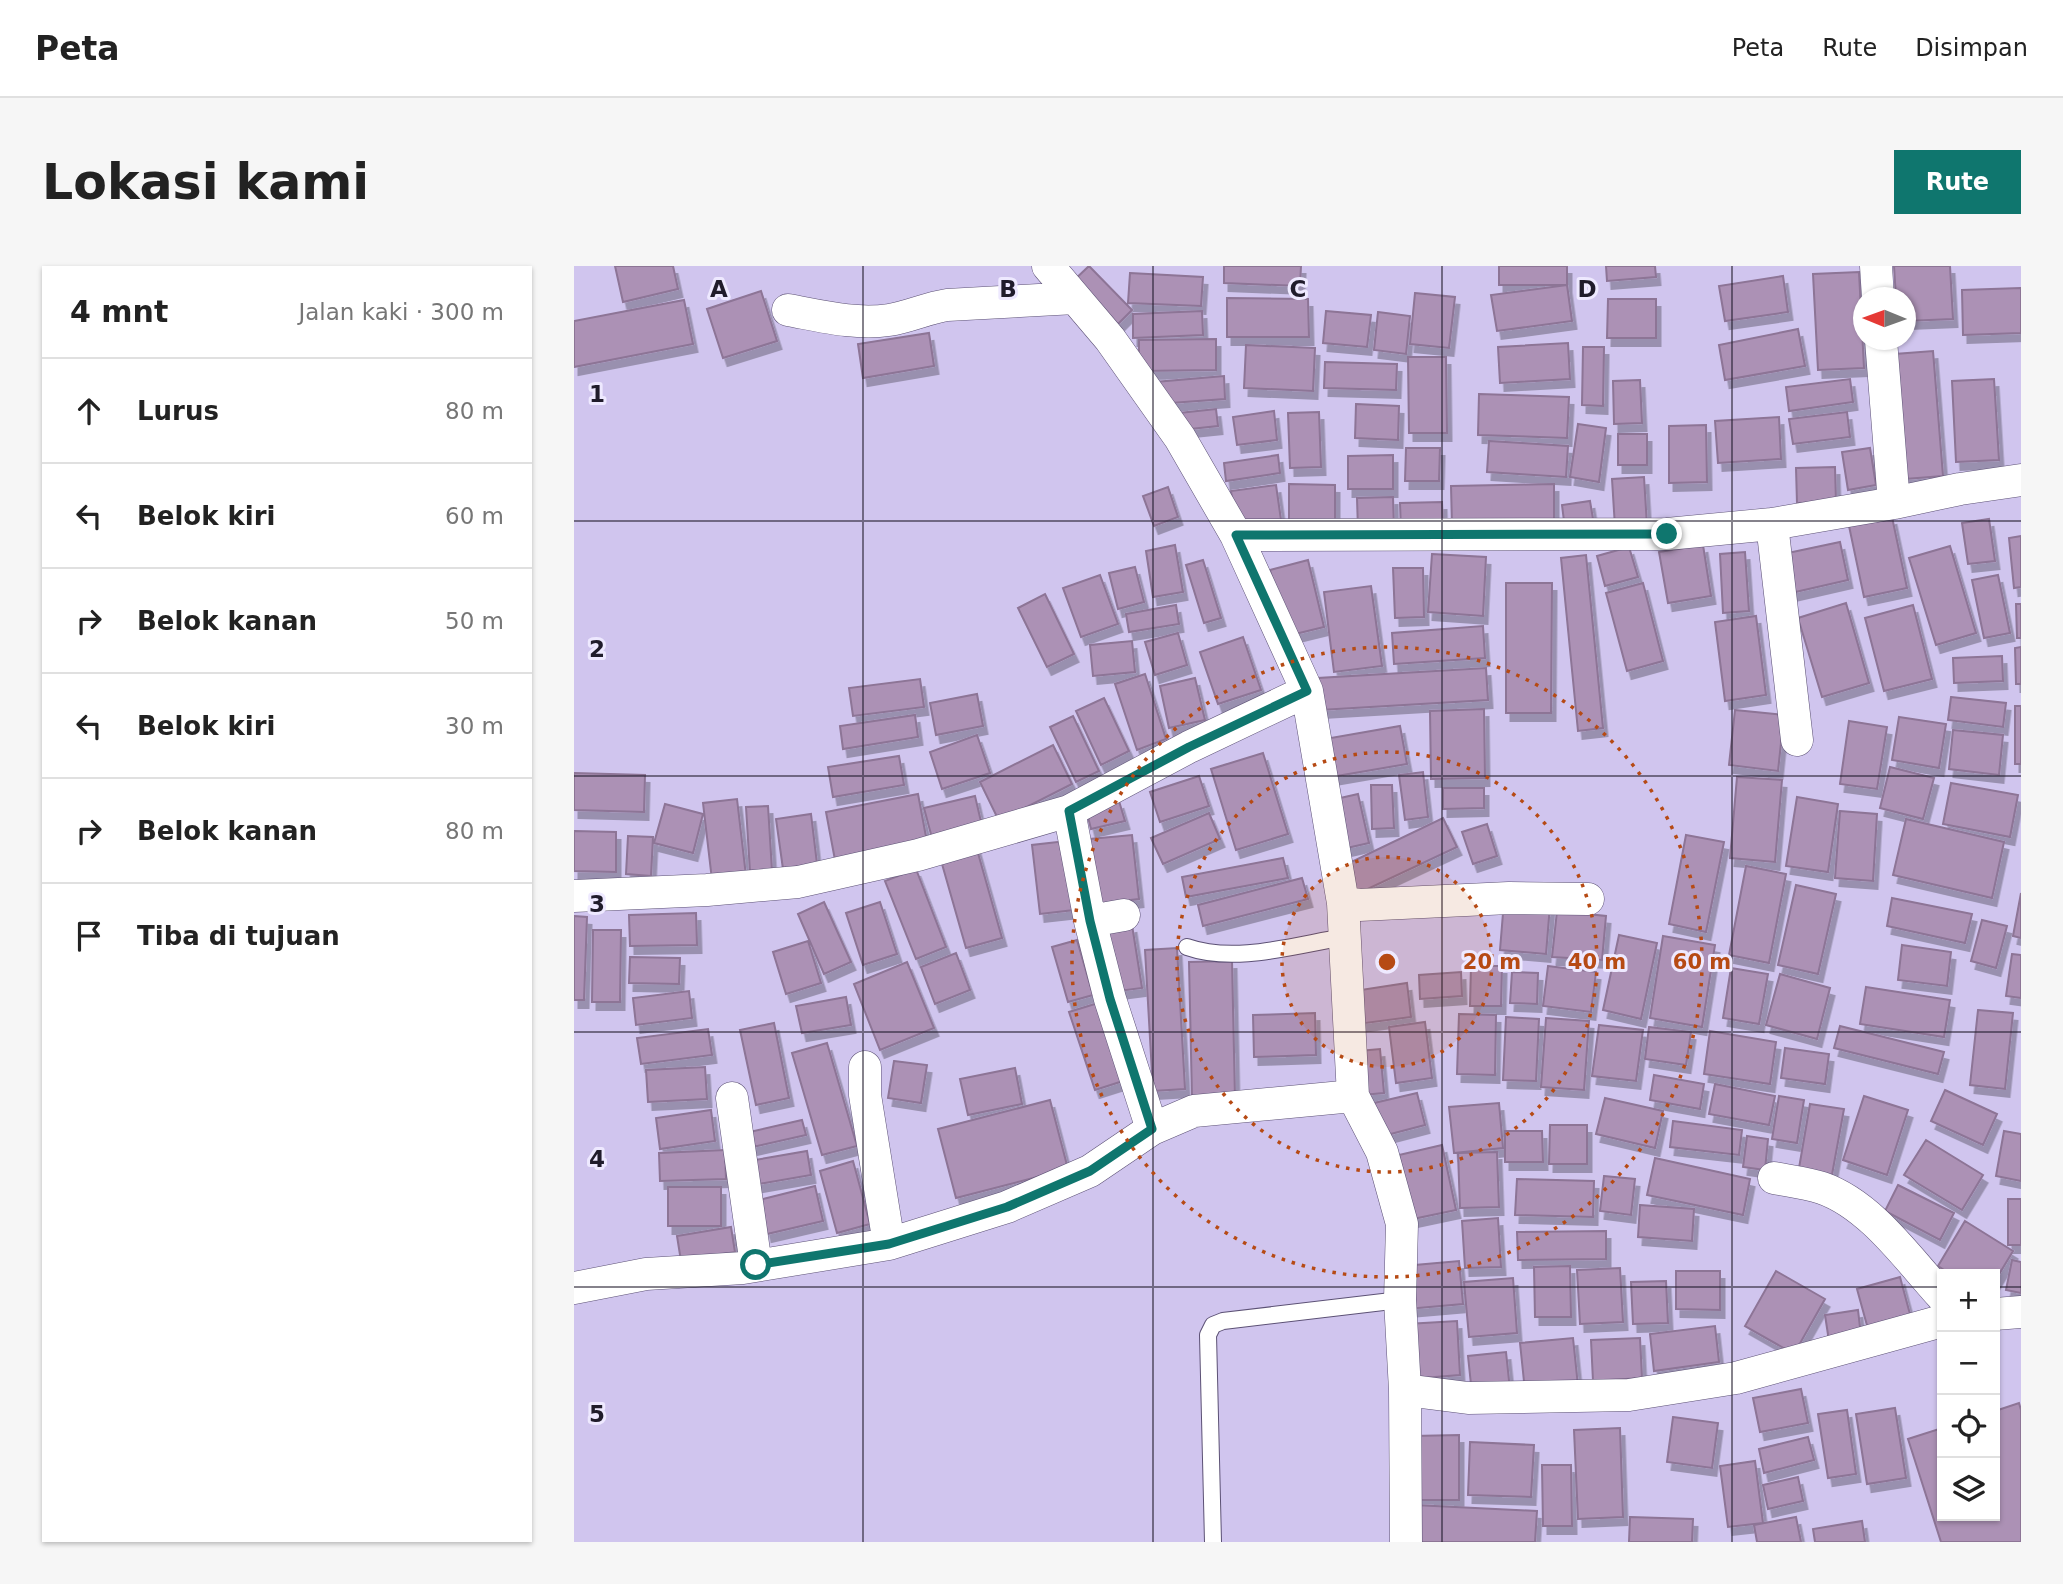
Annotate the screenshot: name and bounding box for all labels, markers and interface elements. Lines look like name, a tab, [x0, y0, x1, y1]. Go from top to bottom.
text: Peta	[35, 29, 120, 68]
text: Peta	[1732, 34, 1784, 62]
text: Rute	[1822, 34, 1877, 62]
text: Disimpan	[1915, 34, 2028, 62]
button: Rute	[1894, 150, 2021, 214]
text: Lokasi kami	[42, 154, 369, 211]
text: A	[710, 276, 728, 302]
text: B	[999, 276, 1017, 302]
text: C	[1290, 276, 1306, 302]
text: D	[1577, 276, 1597, 302]
north arrow	[1853, 287, 1916, 350]
text: 4 mnt	[70, 294, 168, 329]
text: Jalan kaki · 300 m	[298, 299, 504, 325]
text: 1	[589, 381, 605, 407]
icon: ahead	[70, 392, 108, 430]
text: Lurus	[137, 396, 219, 426]
text: 80 m	[445, 398, 504, 424]
icon: left	[70, 497, 108, 535]
text: Belok kiri	[137, 501, 276, 531]
text: 60 m	[445, 503, 504, 529]
route end	[1651, 518, 1682, 549]
icon: right	[70, 602, 108, 640]
text: Belok kanan	[137, 606, 317, 636]
text: 50 m	[445, 608, 504, 634]
text: 2	[589, 636, 605, 662]
icon: left	[70, 707, 108, 745]
text: Belok kiri	[137, 711, 276, 741]
text: 30 m	[445, 713, 504, 739]
icon: right	[70, 812, 108, 850]
text: Belok kanan	[137, 816, 317, 846]
text: 80 m	[445, 818, 504, 844]
text: 3	[589, 891, 605, 917]
icon: arrive	[70, 917, 108, 955]
text: Tiba di tujuan	[137, 921, 340, 951]
centre of rings	[1375, 950, 1399, 974]
text: 20 m	[1463, 950, 1521, 974]
text: 40 m	[1568, 950, 1626, 974]
text: 60 m	[1673, 950, 1731, 974]
text: 4	[589, 1146, 605, 1172]
route start	[740, 1249, 771, 1280]
map controls	[1937, 1269, 2000, 1521]
button: +	[1937, 1269, 2000, 1332]
button: −	[1937, 1332, 2000, 1395]
button: locate	[1937, 1395, 2000, 1458]
text: 5	[589, 1401, 605, 1427]
button: layers	[1937, 1458, 2000, 1521]

